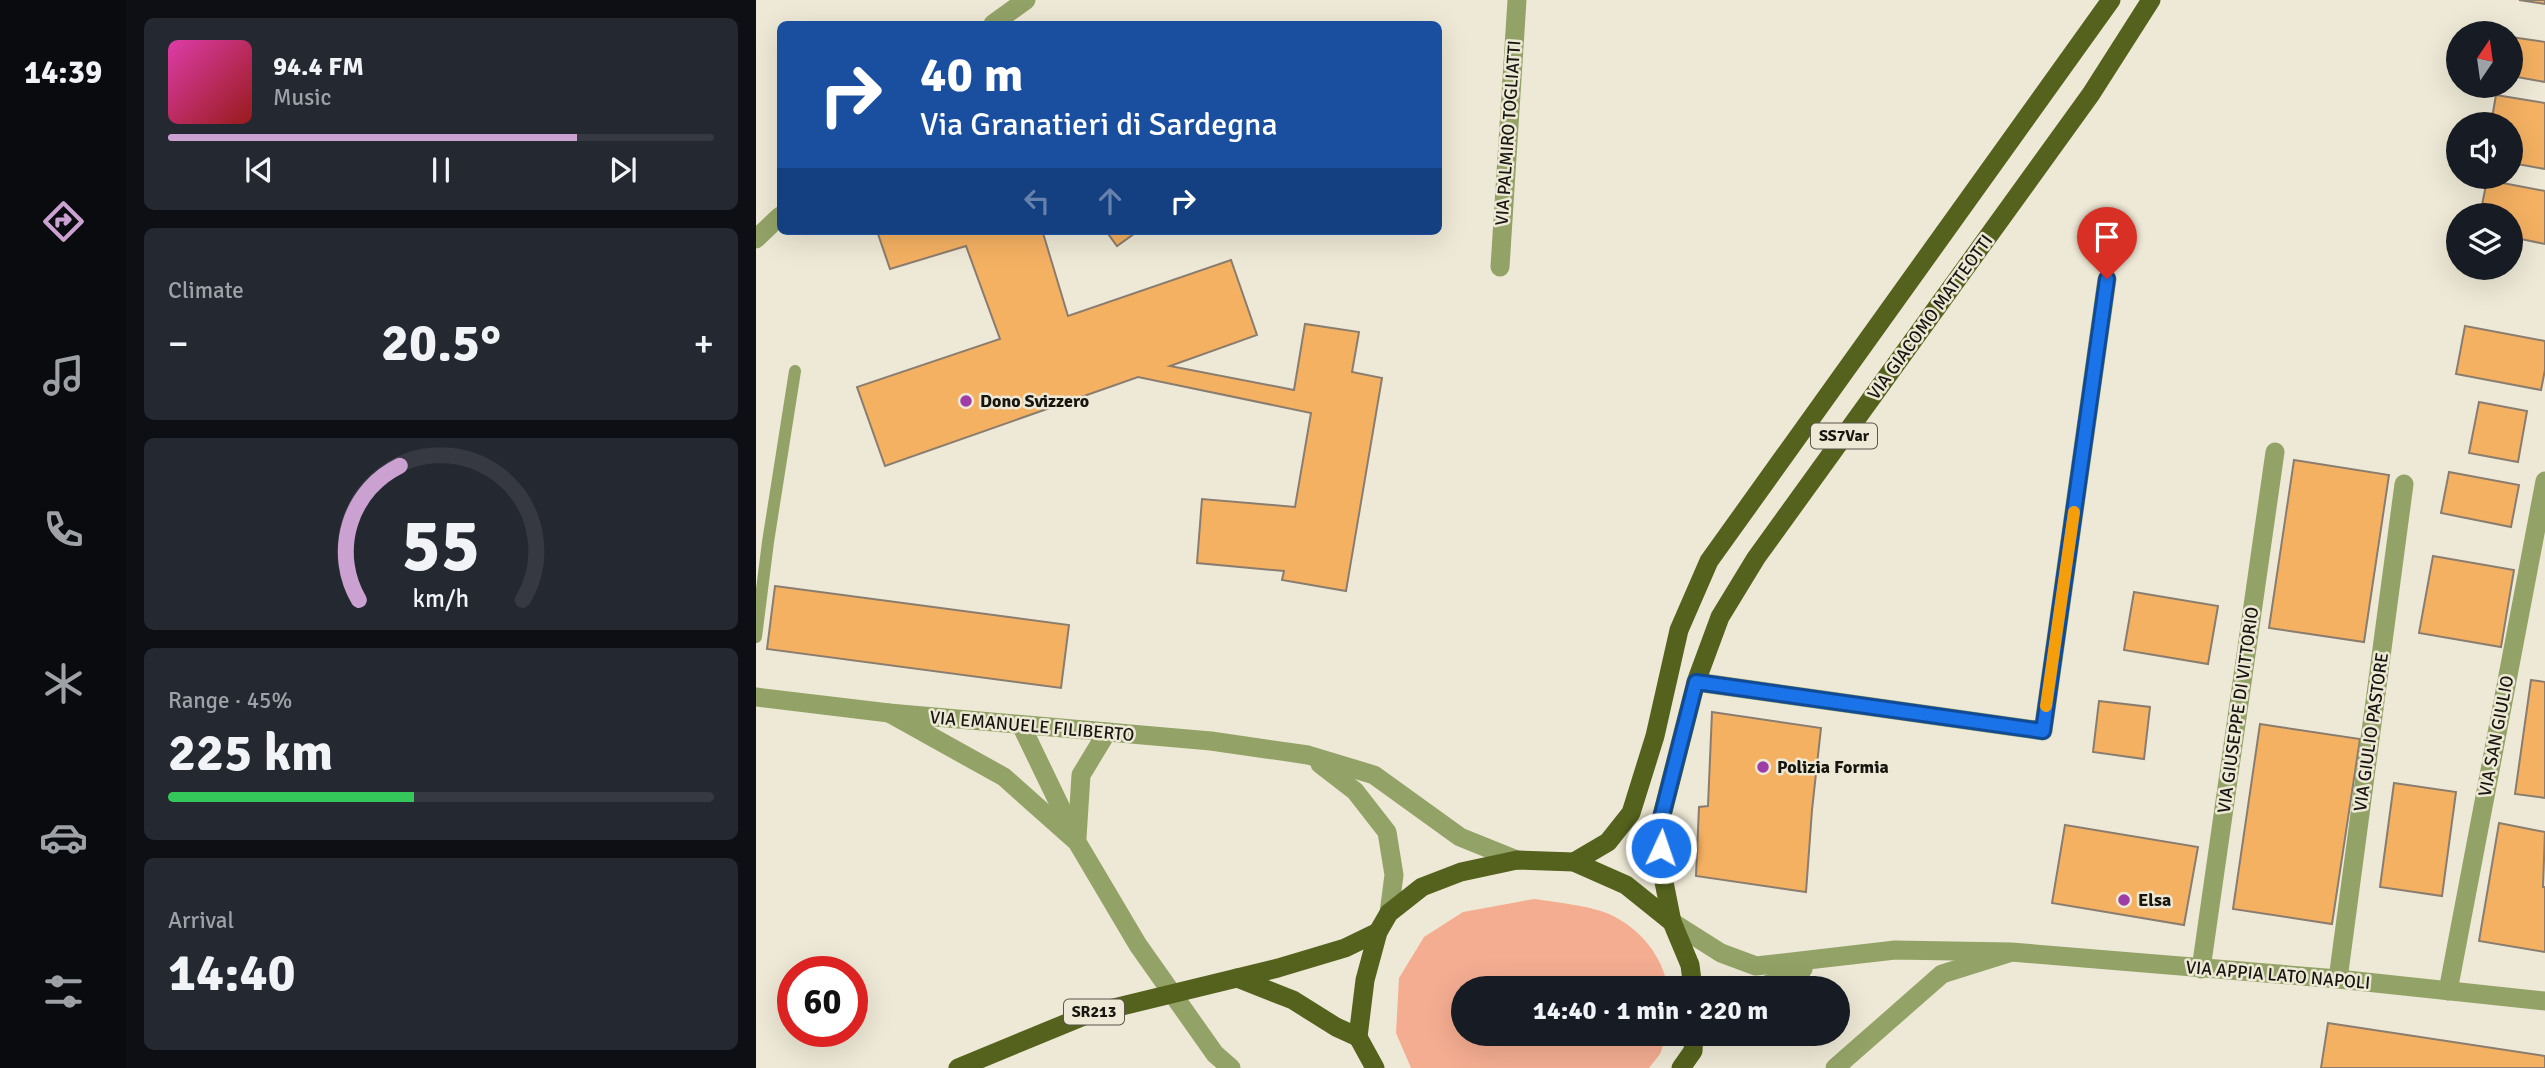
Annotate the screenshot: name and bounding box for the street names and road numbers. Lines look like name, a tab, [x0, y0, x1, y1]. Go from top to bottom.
street label: VIA PALMIRO TOGLIATTI	[1491, 40, 1525, 226]
street label: VIA GIACOMO MATTEOTTI	[1863, 230, 1997, 404]
road number: SS7Var	[1811, 424, 1877, 448]
street label: VIA GIUSEPPE DI VITTORIO	[2213, 605, 2263, 815]
street label: VIA GIULIO PASTORE	[2349, 651, 2393, 813]
street label: VIA SAN GIULIO	[2473, 674, 2519, 798]
street label: VIA EMANUELE FILIBERTO	[929, 706, 1135, 746]
street label: VIA APPIA LATO NAPOLI	[2185, 956, 2371, 994]
road number: SR213	[1064, 1000, 1124, 1024]

